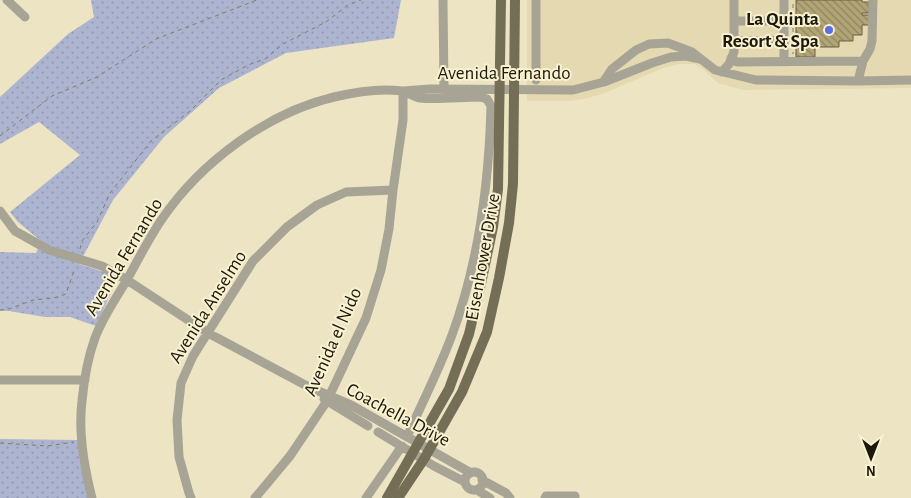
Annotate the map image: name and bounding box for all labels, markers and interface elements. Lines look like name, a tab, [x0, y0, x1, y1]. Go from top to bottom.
place label: La Quinta Resort & Spa	[722, 10, 819, 51]
marker: La Quinta Resort & Spa	[823, 24, 835, 36]
street label: Avenida Fernando	[437, 64, 571, 83]
street label: Eisenhower Drive	[462, 192, 504, 322]
street label: Avenida Fernando	[82, 195, 166, 319]
street label: Avenida Anselmo	[166, 247, 250, 367]
street label: Avenida el Nido	[301, 285, 365, 399]
street label: Coachella Drive	[343, 380, 453, 450]
north arrow	[846, 433, 896, 483]
text: N	[866, 463, 876, 477]

